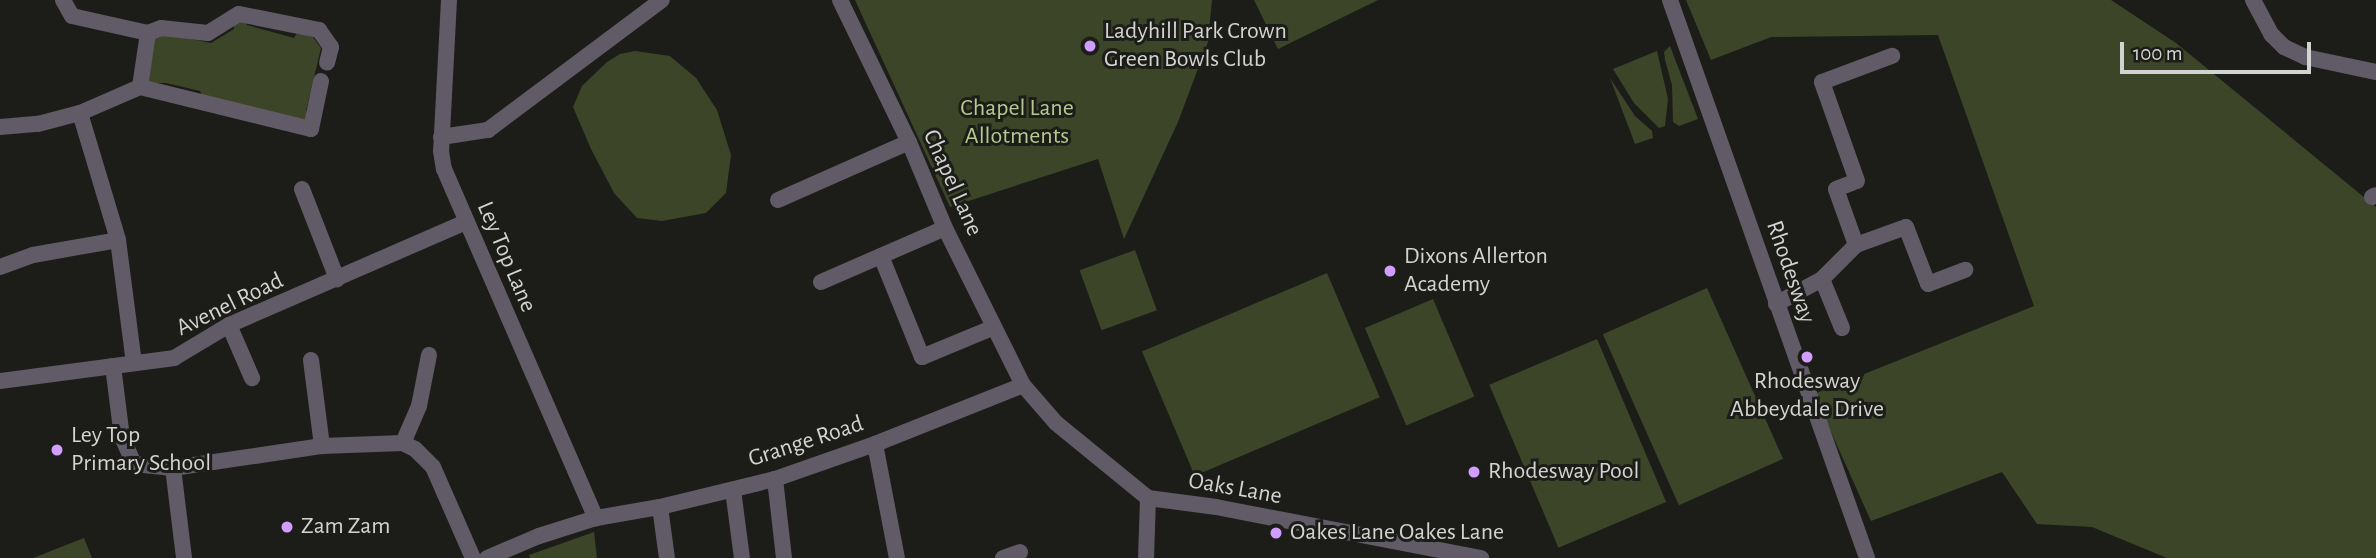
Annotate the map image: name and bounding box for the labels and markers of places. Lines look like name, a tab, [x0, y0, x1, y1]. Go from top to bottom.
place label: Ladyhill Park Crown Green Bowls Club	[1104, 18, 1287, 74]
marker: Ladyhill Park Crown Green Bowls Club	[1082, 38, 1098, 54]
place label: Dixons Allerton Academy	[1404, 243, 1548, 299]
marker: Dixons Allerton Academy	[1382, 263, 1398, 279]
marker: Rhodesway Abbeydale Drive	[1799, 349, 1815, 365]
place label: Rhodesway Abbeydale Drive	[1730, 368, 1884, 424]
place label: Ley Top Primary School	[71, 422, 211, 478]
marker: Ley Top Primary School	[49, 442, 65, 458]
place label: Rhodesway Pool	[1488, 458, 1639, 486]
marker: Rhodesway Pool	[1466, 464, 1482, 480]
place label: Zam Zam	[301, 513, 390, 541]
marker: Zam Zam	[279, 519, 295, 535]
place label: Oakes Lane Oakes Lane	[1290, 519, 1504, 547]
marker: Oakes Lane Oakes Lane	[1268, 525, 1284, 541]

